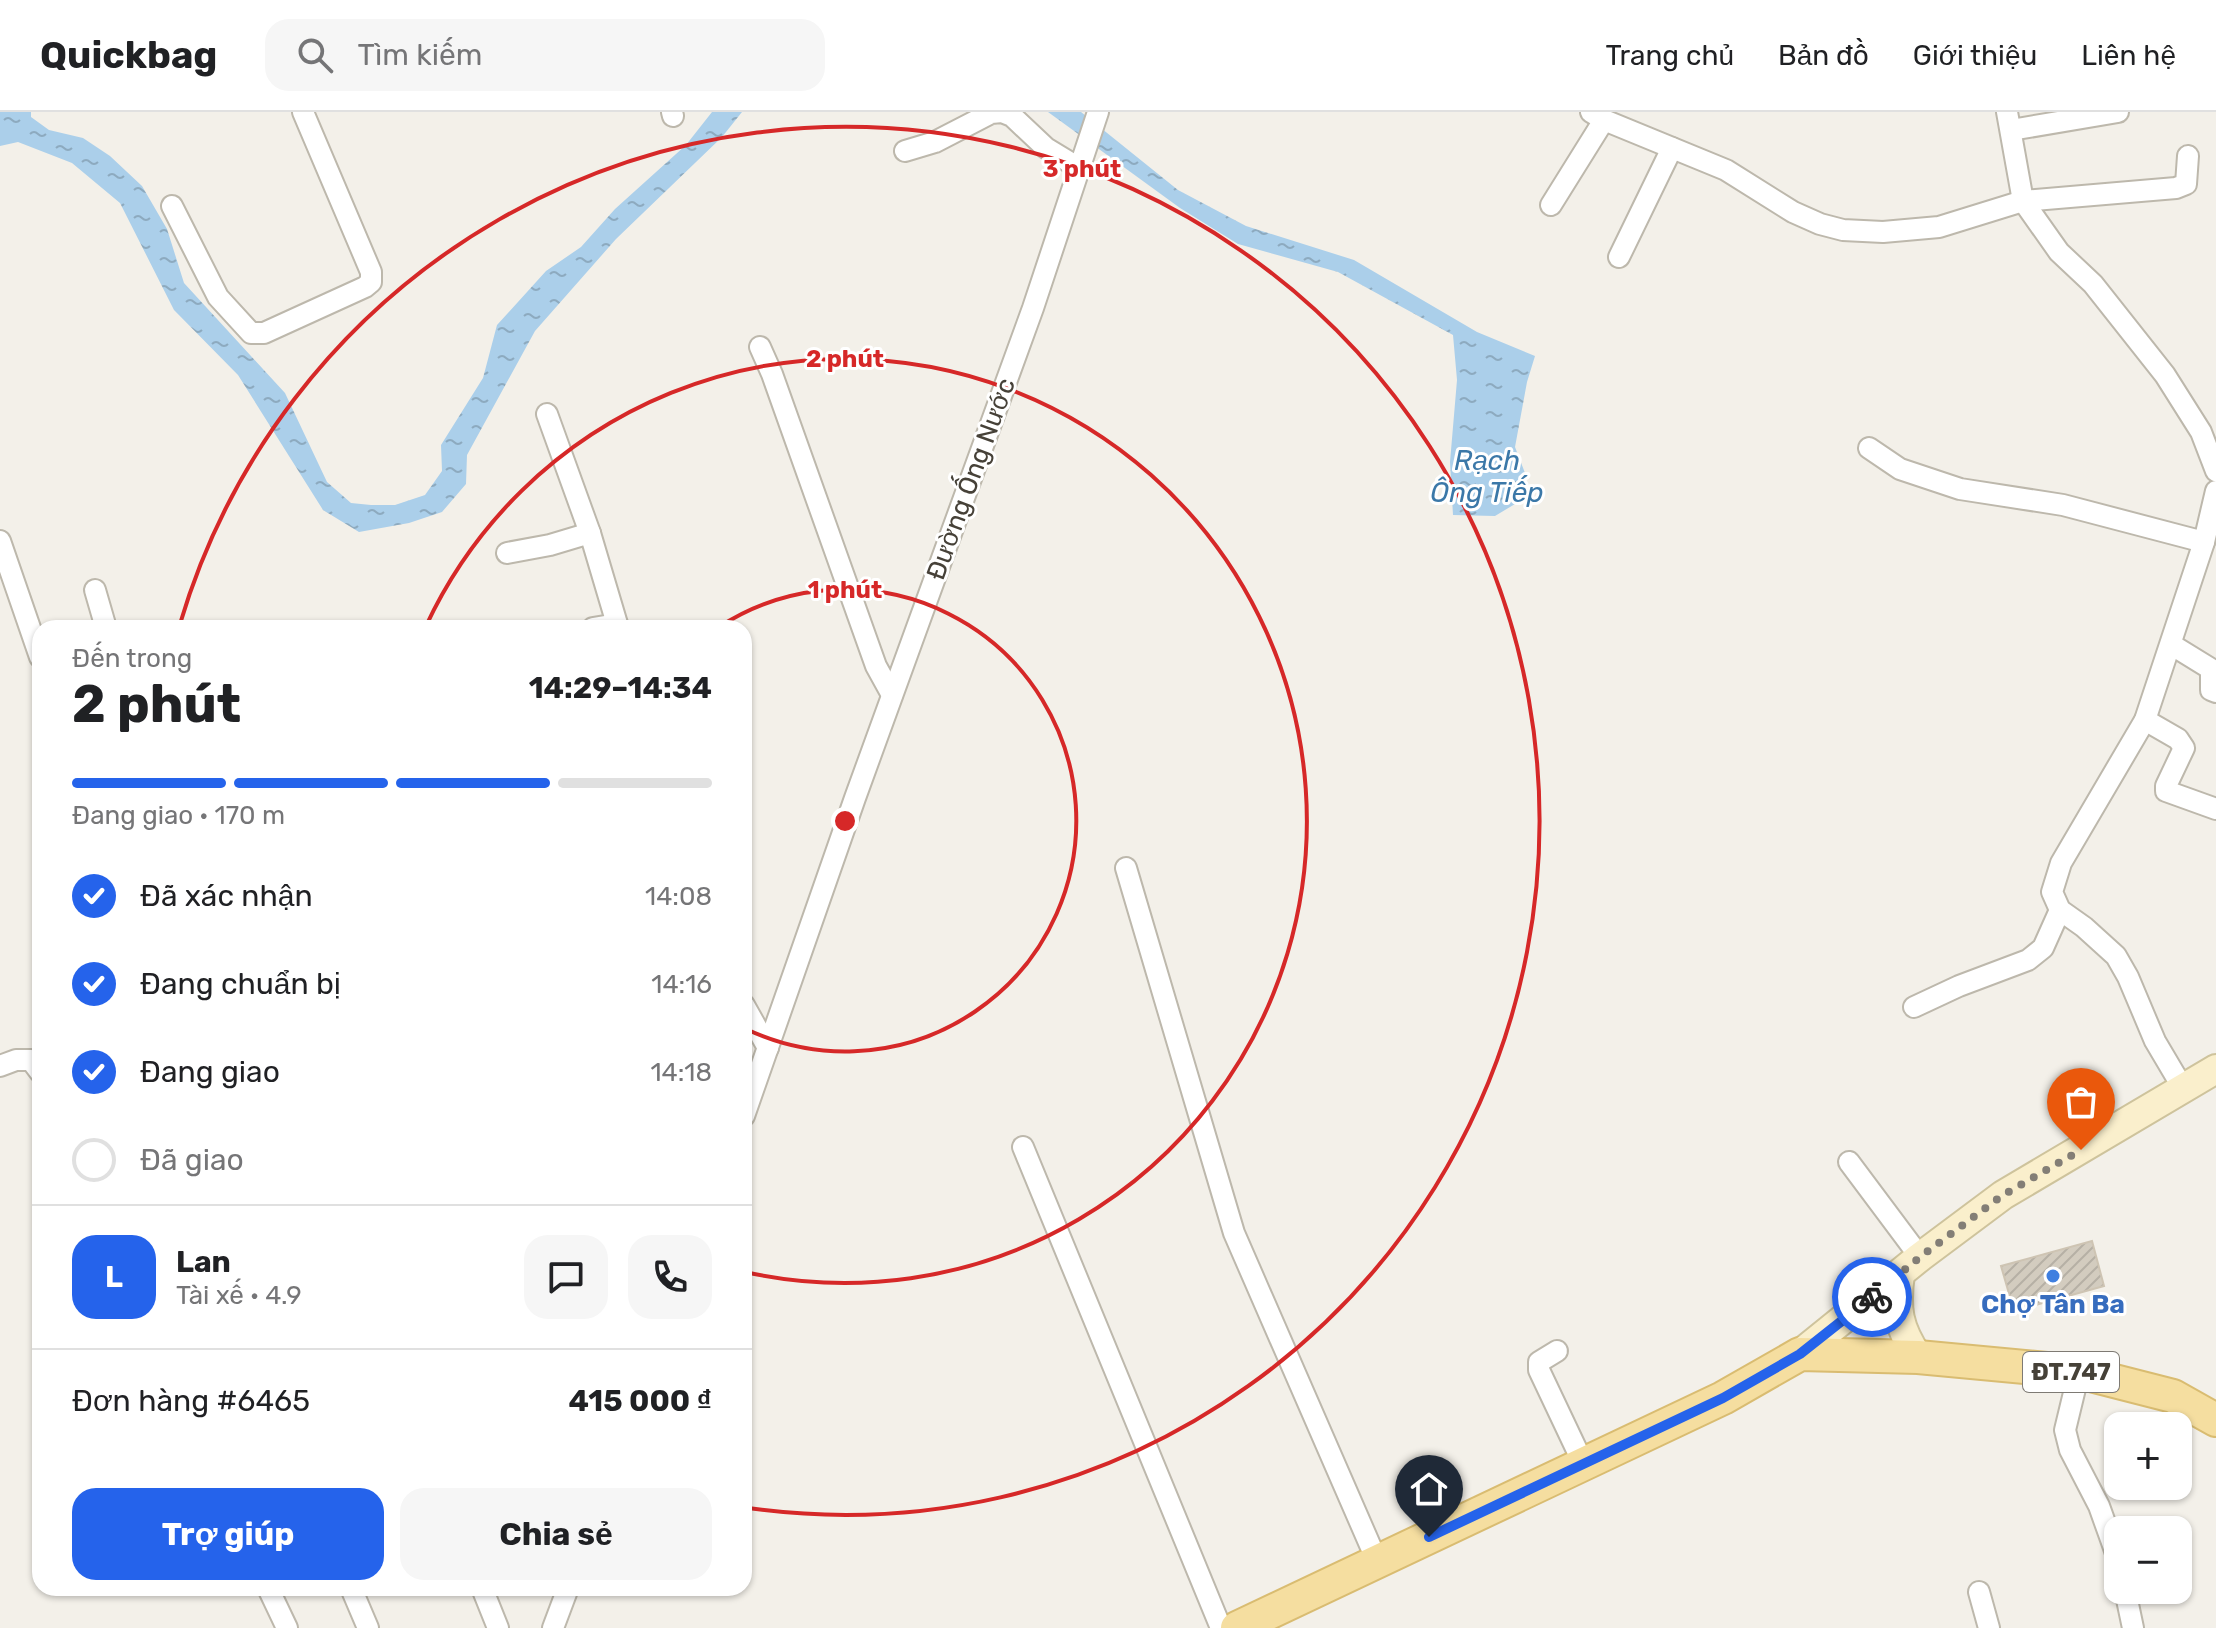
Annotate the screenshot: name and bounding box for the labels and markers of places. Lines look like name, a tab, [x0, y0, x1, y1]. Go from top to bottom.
centre of rings	[831, 807, 859, 835]
pin	[2047, 1068, 2115, 1150]
marker: Chợ Tân Ba	[2044, 1267, 2062, 1285]
place label: Chợ Tân Ba	[1981, 1289, 2125, 1320]
pin	[1395, 1455, 1463, 1537]

